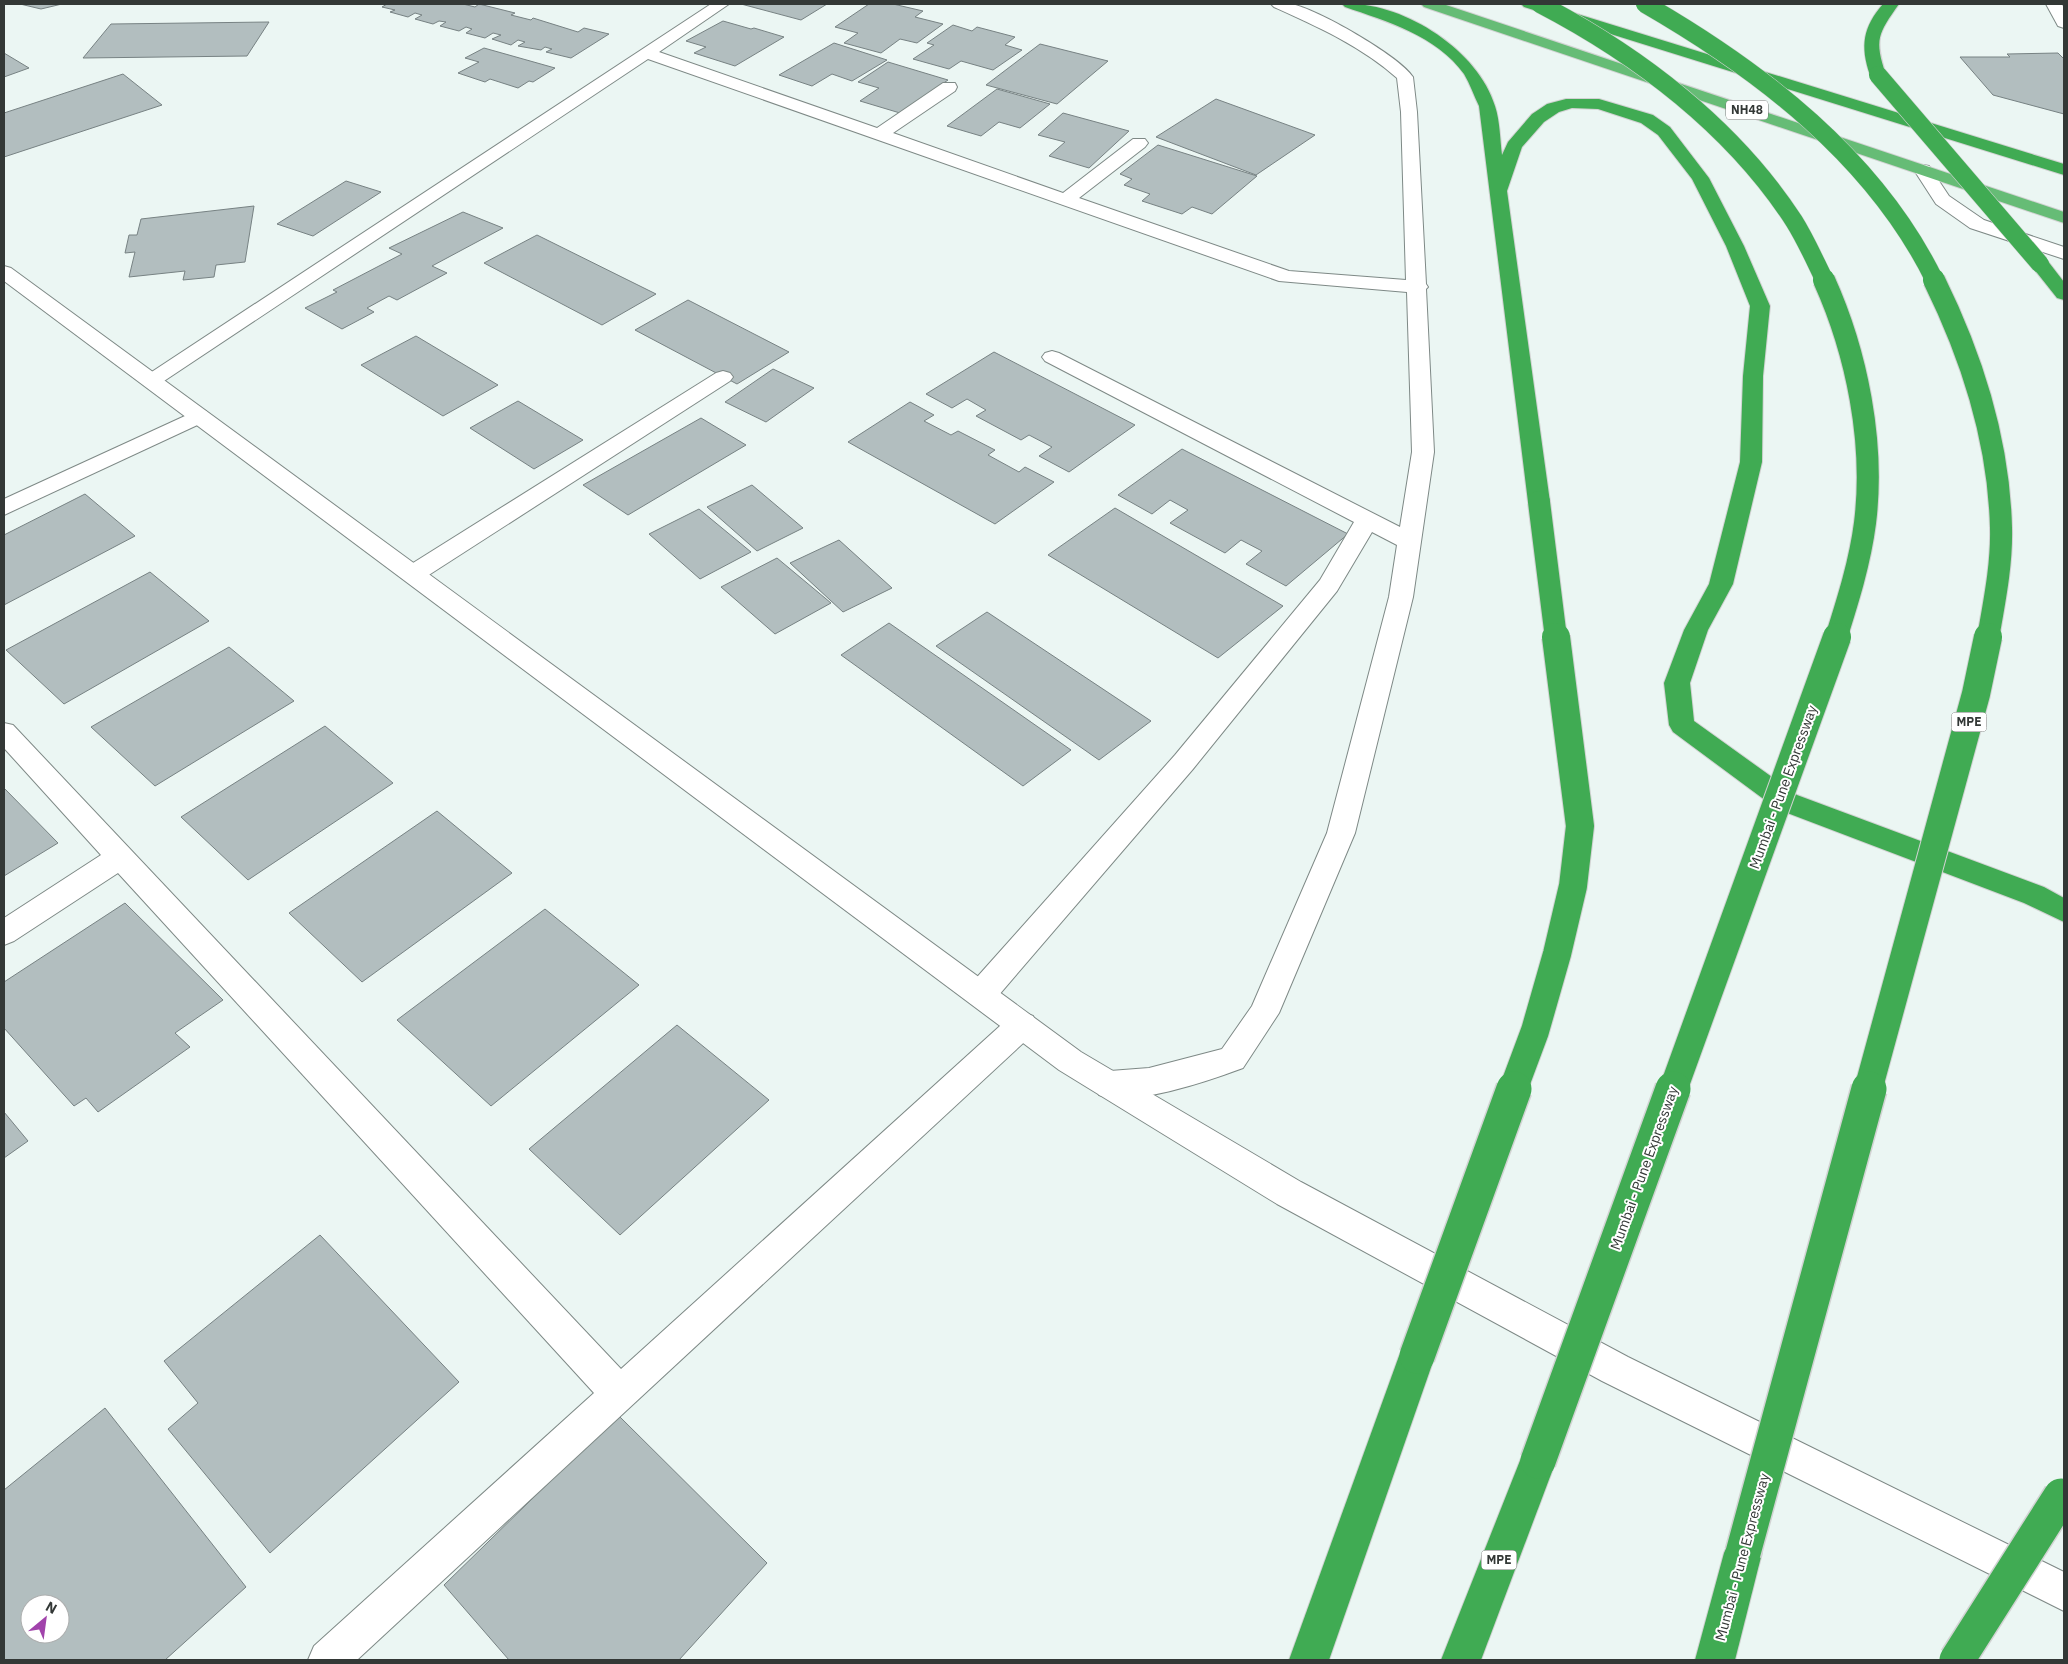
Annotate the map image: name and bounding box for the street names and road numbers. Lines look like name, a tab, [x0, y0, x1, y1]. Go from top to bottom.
road number: NH48	[1726, 100, 1768, 120]
street label: Mumbai - Pune Expressway	[1745, 703, 1821, 871]
road number: MPE	[1952, 712, 1986, 732]
street label: Mumbai - Pune Expressway	[1606, 1084, 1682, 1252]
street label: Mumbai - Pune Expressway	[1711, 1471, 1773, 1643]
road number: MPE	[1482, 1550, 1516, 1570]

